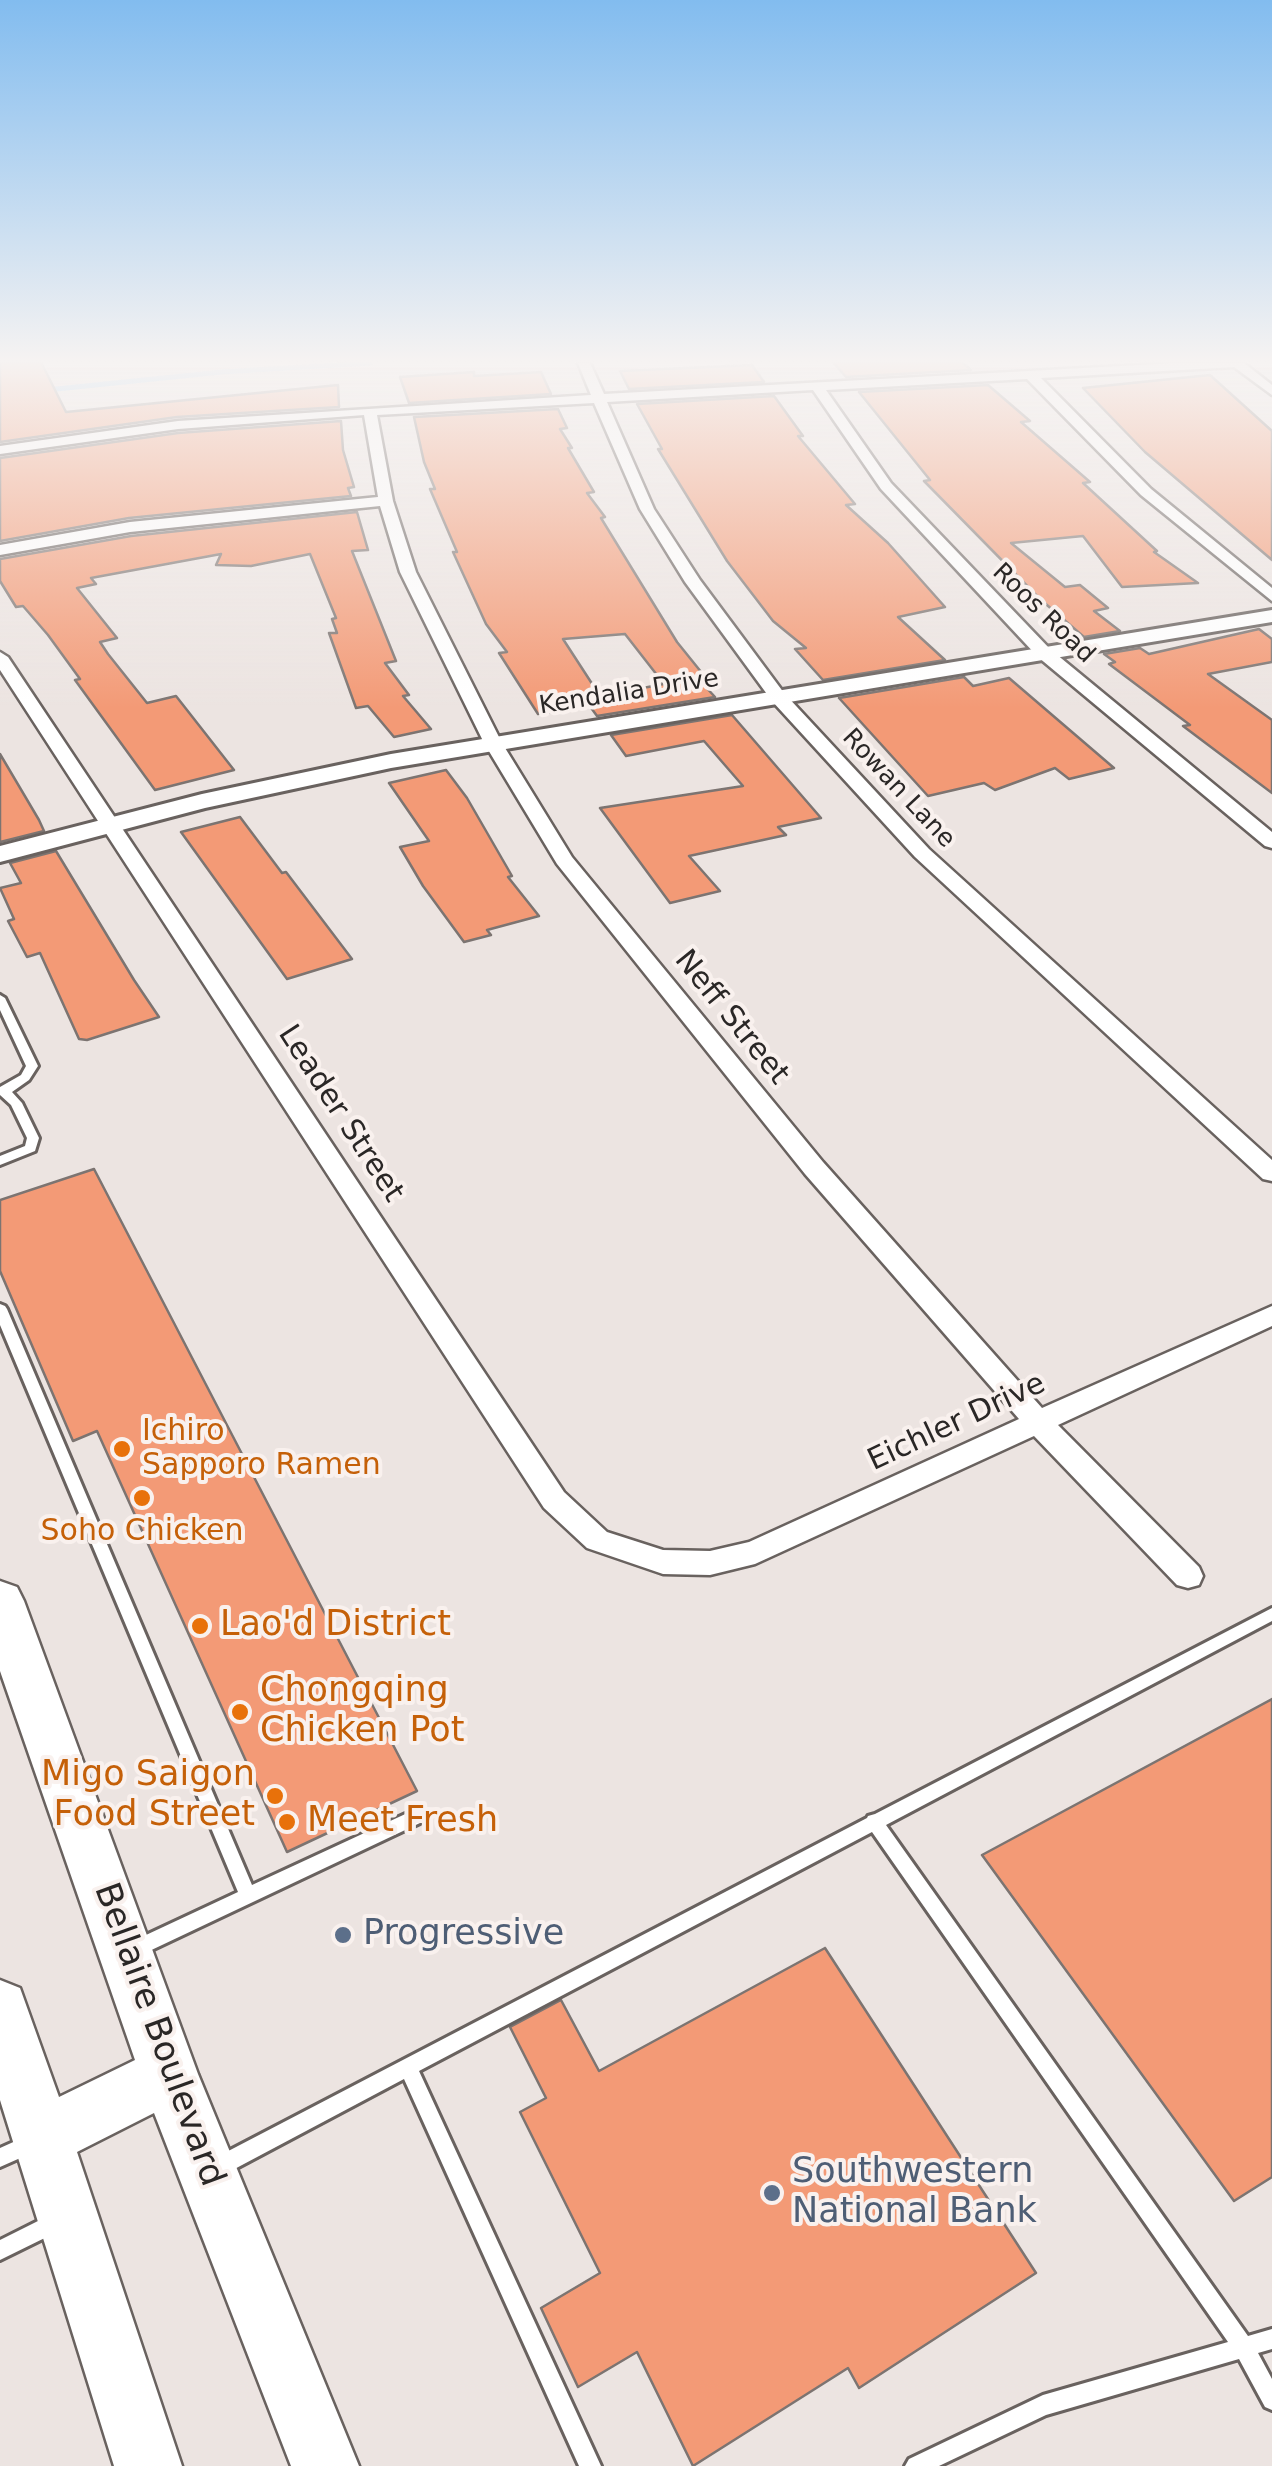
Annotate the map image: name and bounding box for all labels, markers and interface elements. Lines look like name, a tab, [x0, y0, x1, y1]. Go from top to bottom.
street label: Roos Road	[986, 558, 1100, 670]
street label: Kendalia Drive	[537, 664, 721, 722]
street label: Rowan Lane	[835, 723, 961, 855]
street label: Neff Street	[666, 944, 796, 1092]
street label: Leader Street	[269, 1019, 411, 1209]
street label: Eichler Drive	[863, 1366, 1051, 1480]
place label: Ichiro Sapporo Ramen	[142, 1414, 381, 1484]
marker: Ichiro Sapporo Ramen	[111, 1438, 133, 1460]
marker: Soho Chicken	[131, 1487, 153, 1509]
place label: Soho Chicken	[41, 1514, 243, 1550]
place label: Lao'd District	[220, 1605, 451, 1647]
marker: Lao'd District	[189, 1615, 211, 1637]
place label: Chongqing Chicken Pot	[260, 1671, 464, 1753]
marker: Chongqing Chicken Pot	[229, 1701, 251, 1723]
place label: Migo Saigon Food Street	[41, 1755, 255, 1837]
marker: Migo Saigon Food Street	[264, 1785, 286, 1807]
place label: Meet Fresh	[307, 1801, 498, 1843]
marker: Meet Fresh	[276, 1811, 298, 1833]
street label: Bellaire Boulevard	[84, 1878, 232, 2192]
place label: Progressive	[363, 1914, 564, 1956]
marker: Progressive	[332, 1924, 354, 1946]
place label: Southwestern National Bank	[792, 2152, 1037, 2234]
marker: Southwestern National Bank	[761, 2182, 783, 2204]

